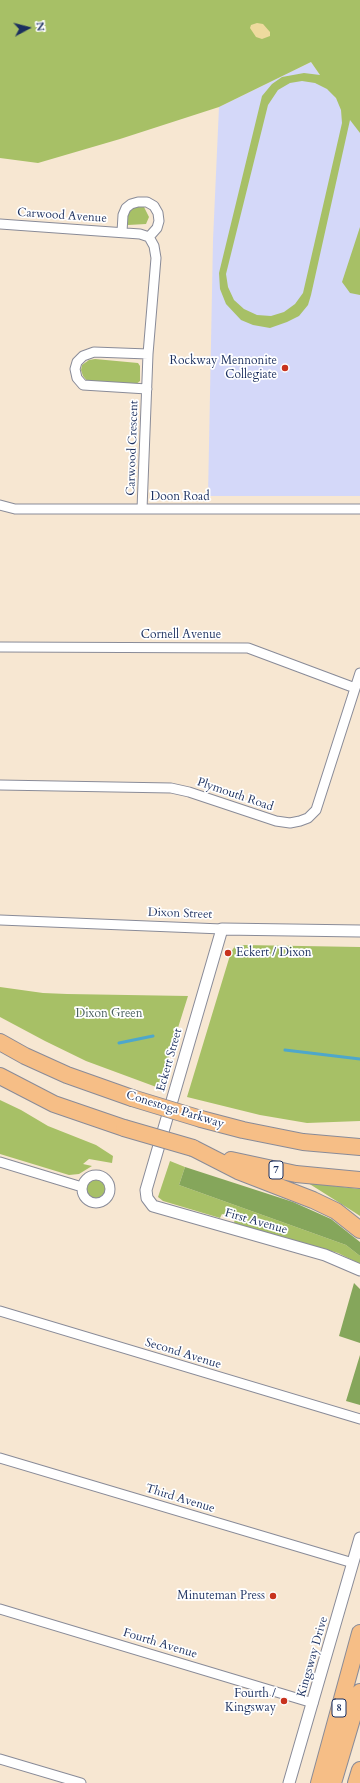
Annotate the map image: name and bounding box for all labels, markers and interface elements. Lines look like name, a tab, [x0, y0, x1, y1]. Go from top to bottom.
north arrow	[8, 8, 48, 48]
text: N	[32, 21, 48, 32]
street label: Carwood Avenue	[17, 206, 107, 226]
place label: Rockway Mennonite Collegiate	[170, 354, 277, 382]
marker: Rockway Mennonite Collegiate	[280, 363, 290, 373]
street label: Carwood Crescent	[124, 400, 142, 496]
street label: Doon Road	[150, 490, 210, 504]
street label: Cornell Avenue	[141, 628, 221, 642]
street label: Plymouth Road	[195, 775, 275, 815]
street label: Dixon Street	[148, 906, 212, 922]
place label: Eckert / Dixon	[236, 946, 312, 960]
marker: Eckert / Dixon	[223, 948, 233, 958]
park label: Dixon Green	[75, 1007, 143, 1021]
street label: Eckert Street	[154, 1027, 186, 1093]
street label: Conestoga Parkway	[124, 1088, 226, 1132]
road number: 7	[269, 1161, 283, 1179]
street label: First Avenue	[223, 1206, 289, 1238]
street label: Second Avenue	[143, 1336, 223, 1372]
street label: Third Avenue	[144, 1482, 216, 1516]
place label: Minuteman Press	[177, 1589, 265, 1603]
marker: Minuteman Press	[268, 1591, 278, 1601]
street label: Kingsway Drive	[295, 1615, 331, 1699]
street label: Fourth Avenue	[121, 1626, 199, 1662]
place label: Fourth / Kingsway	[225, 1687, 276, 1715]
marker: Fourth / Kingsway	[279, 1696, 289, 1706]
road number: 8	[332, 1699, 346, 1717]

